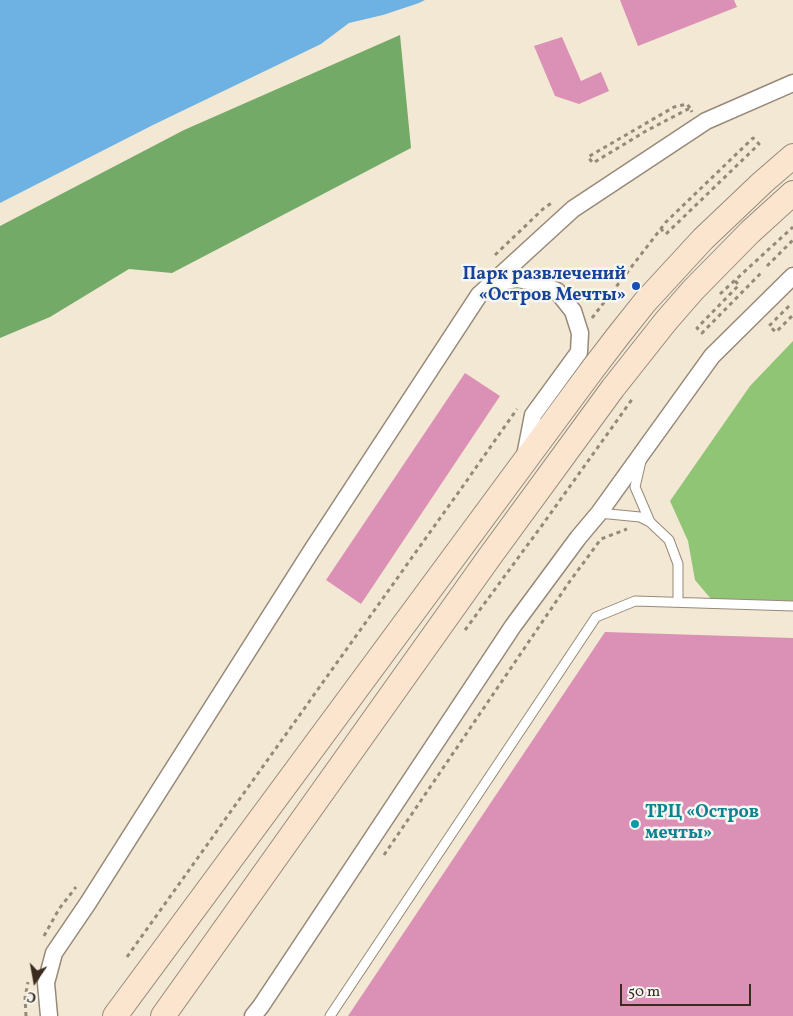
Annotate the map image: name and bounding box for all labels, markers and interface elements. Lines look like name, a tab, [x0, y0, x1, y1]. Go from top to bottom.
place label: Парк развлечений «Остров Мечты»	[463, 265, 626, 308]
marker: Парк развлечений «Остров Мечты»	[630, 280, 642, 292]
place label: ТРЦ «Остров мечты»	[645, 803, 759, 846]
marker: ТРЦ «Остров мечты»	[629, 818, 641, 830]
north arrow	[10, 956, 60, 1006]
scale bar	[623, 974, 754, 1006]
text: 50 m	[628, 982, 660, 1003]
text: С	[25, 986, 38, 1006]

